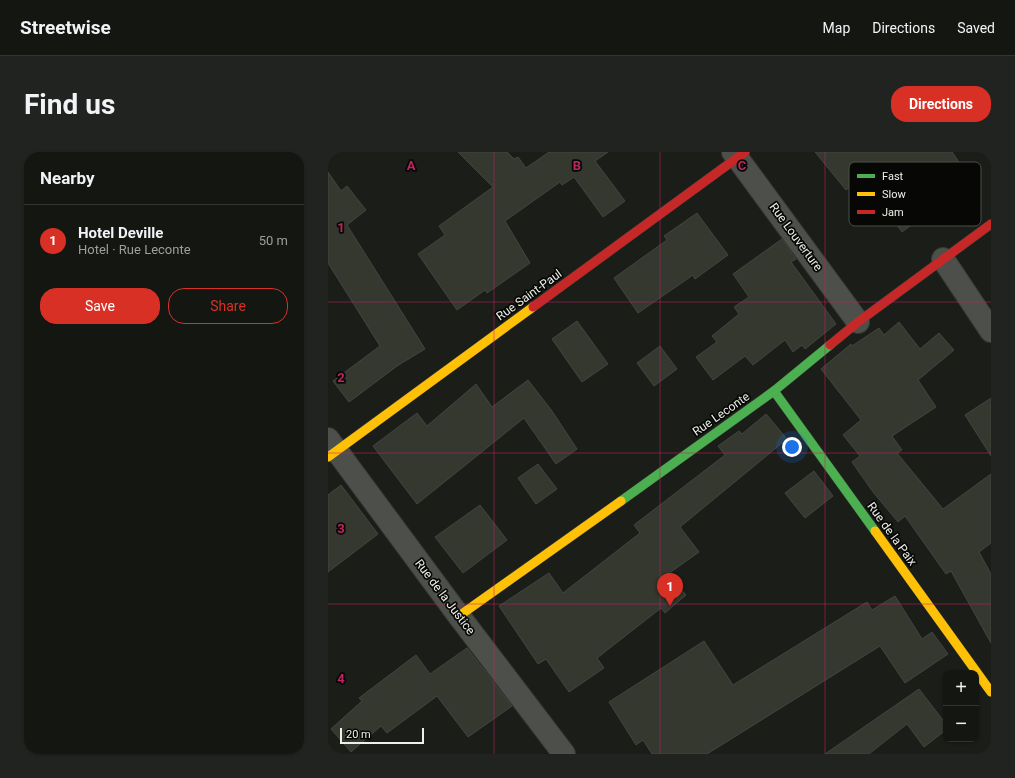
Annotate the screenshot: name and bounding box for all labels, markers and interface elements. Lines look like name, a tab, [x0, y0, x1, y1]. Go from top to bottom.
text: Streetwise	[20, 16, 111, 39]
text: Map	[823, 20, 850, 36]
text: Directions	[872, 20, 935, 36]
text: Saved	[957, 20, 995, 36]
button: Directions	[891, 86, 991, 122]
text: Find us	[24, 88, 115, 121]
text: A	[407, 158, 416, 173]
text: B	[573, 158, 581, 173]
text: C	[738, 158, 747, 173]
legend	[849, 162, 981, 226]
text: Nearby	[40, 168, 95, 188]
text: Fast	[882, 170, 904, 183]
text: Slow	[882, 188, 906, 201]
street label: Rue Louverture	[767, 200, 825, 274]
text: Jam	[882, 206, 904, 219]
text: 1	[337, 220, 345, 235]
text: Hotel Deville	[78, 224, 163, 242]
text: 1	[49, 233, 57, 248]
text: 50 m	[259, 233, 288, 248]
text: Hotel · Rue Leconte	[78, 242, 191, 257]
street label: Rue Saint-Paul	[494, 267, 564, 323]
button: Save	[40, 288, 160, 324]
button: Share	[168, 288, 288, 324]
text: 2	[337, 370, 345, 385]
street label: Rue Leconte	[690, 389, 752, 439]
your location	[782, 437, 802, 457]
street label: Rue de la Paix	[864, 500, 920, 568]
text: 3	[337, 521, 345, 536]
street label: Rue de la Justice	[412, 557, 478, 637]
pin: 1	[657, 573, 683, 606]
map controls	[943, 670, 979, 742]
button: +	[943, 670, 979, 706]
text: 4	[337, 671, 345, 686]
button: −	[943, 706, 979, 742]
scale bar	[340, 726, 424, 745]
text: 20 m	[346, 728, 371, 741]

